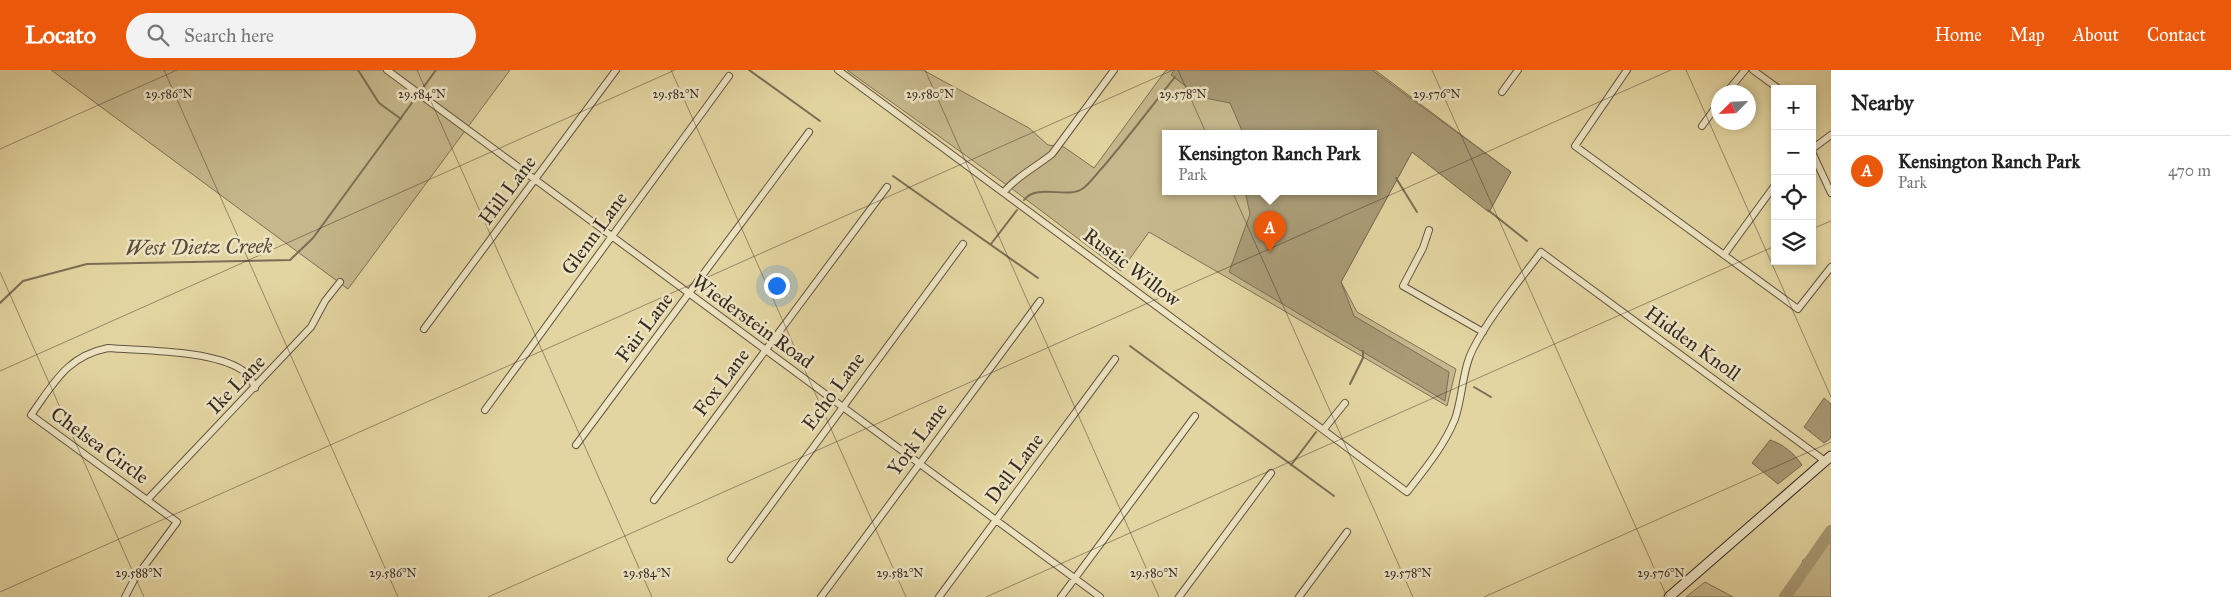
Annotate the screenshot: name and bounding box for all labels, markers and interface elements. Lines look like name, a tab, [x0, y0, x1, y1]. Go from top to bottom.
search box	[126, 13, 476, 58]
text: Locato	[25, 20, 96, 50]
icon: search	[144, 21, 172, 49]
text: Search here	[184, 24, 274, 47]
text: Home	[1935, 24, 1982, 46]
text: Map	[2010, 24, 2045, 46]
text: About	[2073, 24, 2119, 46]
text: Contact	[2147, 24, 2206, 46]
north arrow	[1711, 85, 1756, 130]
map controls	[1771, 85, 1816, 265]
button: +	[1771, 85, 1816, 130]
text: 29.586°N	[145, 87, 193, 101]
text: 29.584°N	[398, 87, 446, 101]
text: 29.582°N	[652, 87, 700, 101]
text: 29.580°N	[906, 87, 954, 101]
text: 29.578°N	[1159, 87, 1207, 101]
text: 29.576°N	[1413, 87, 1461, 101]
text: Nearby	[1851, 90, 1914, 116]
popup	[1162, 130, 1377, 195]
button: −	[1771, 130, 1816, 175]
text: Kensington Ranch Park	[1178, 142, 1361, 165]
text: Kensington Ranch Park	[1898, 150, 2080, 173]
street label: Hill Lane	[473, 151, 541, 229]
text: A	[1862, 161, 1872, 180]
text: 470 m	[2168, 161, 2211, 180]
text: Park	[1178, 165, 1207, 184]
text: Park	[1898, 173, 1927, 192]
button: locate	[1771, 175, 1816, 220]
street label: Glenn Lane	[556, 187, 632, 279]
pin: A	[1254, 211, 1286, 252]
button: layers	[1771, 220, 1816, 265]
street label: Rustic Willow	[1079, 223, 1186, 312]
water label: West Dietz Creek	[125, 233, 273, 261]
street label: Wiederstein Road	[687, 269, 819, 373]
your location	[764, 273, 790, 299]
street label: Fair Lane	[610, 288, 678, 366]
street label: Hidden Knoll	[1641, 300, 1746, 386]
street label: Fox Lane	[688, 344, 754, 420]
street label: Echo Lane	[797, 347, 869, 435]
street label: Ike Lane	[202, 350, 270, 418]
street label: York Lane	[882, 398, 952, 480]
street label: Chelsea Circle	[46, 401, 154, 489]
street label: Dell Lane	[980, 428, 1048, 508]
text: 29.588°N	[115, 566, 163, 580]
text: 29.586°N	[369, 566, 417, 580]
text: 29.584°N	[623, 566, 671, 580]
text: 29.582°N	[876, 566, 924, 580]
text: 29.580°N	[1130, 566, 1178, 580]
text: 29.578°N	[1384, 566, 1432, 580]
text: 29.576°N	[1637, 566, 1685, 580]

